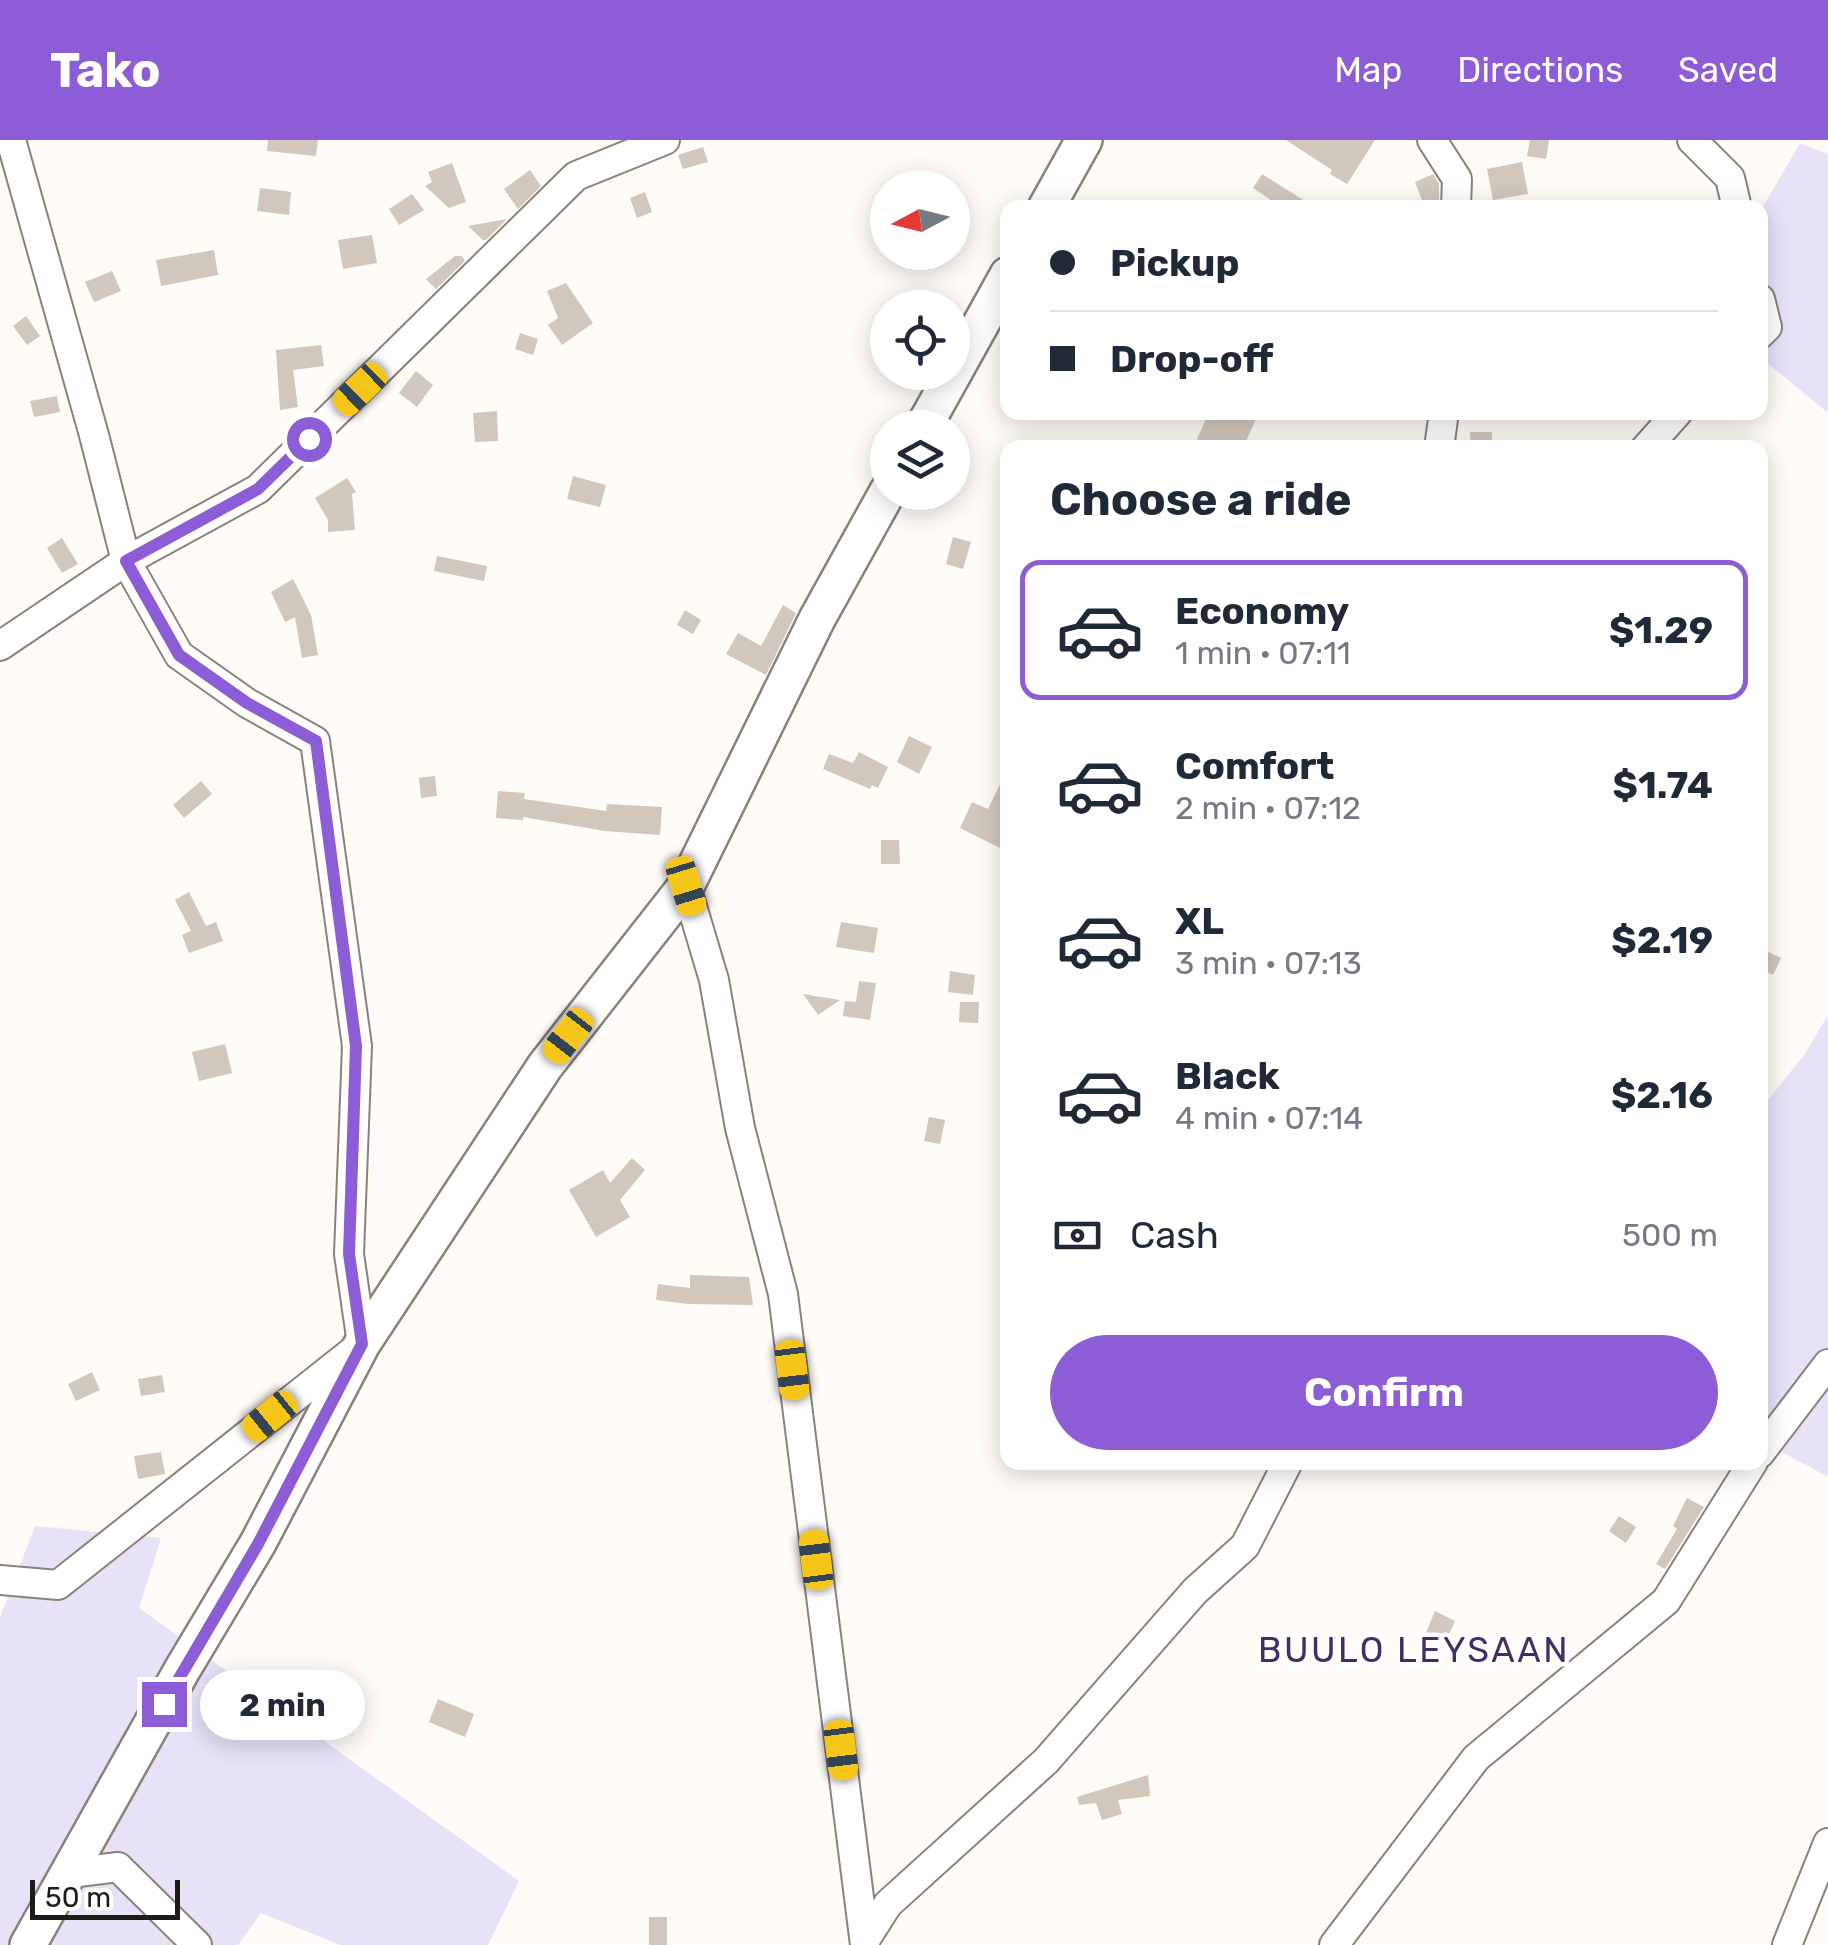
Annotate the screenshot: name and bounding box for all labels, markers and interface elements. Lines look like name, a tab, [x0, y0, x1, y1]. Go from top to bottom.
text: Tako	[50, 42, 161, 99]
text: Map	[1334, 49, 1402, 91]
text: Directions	[1457, 49, 1623, 91]
text: Saved	[1678, 49, 1778, 91]
north arrow	[870, 170, 970, 270]
map controls	[870, 170, 970, 510]
text: Pickup	[1110, 240, 1239, 286]
button: locate	[870, 290, 970, 390]
text: Drop-off	[1110, 336, 1273, 382]
car	[328, 357, 392, 421]
button: layers	[870, 410, 970, 510]
route start	[287, 417, 332, 462]
text: Choose a ride	[1050, 473, 1352, 526]
icon: car	[1055, 585, 1145, 675]
text: Economy	[1175, 588, 1349, 634]
text: $1.29	[1609, 607, 1713, 653]
text: 1 min · 07:11	[1175, 634, 1351, 672]
icon: car	[1055, 740, 1145, 830]
text: Comfort	[1175, 743, 1334, 789]
text: $1.74	[1613, 762, 1713, 808]
text: 2 min · 07:12	[1175, 789, 1361, 827]
car	[663, 853, 709, 919]
icon: car	[1055, 895, 1145, 985]
text: XL	[1175, 898, 1224, 944]
text: $2.19	[1611, 917, 1713, 963]
text: 3 min · 07:13	[1175, 944, 1362, 982]
car	[538, 1003, 598, 1069]
icon: car	[1055, 1050, 1145, 1140]
text: Black	[1175, 1053, 1280, 1099]
text: $2.16	[1611, 1072, 1713, 1118]
text: 4 min · 07:14	[1175, 1099, 1363, 1137]
icon: cash	[1050, 1208, 1105, 1263]
text: Cash	[1130, 1212, 1219, 1258]
text: 500 m	[1622, 1216, 1718, 1254]
button: Confirm	[1050, 1335, 1718, 1450]
car	[773, 1338, 811, 1402]
car	[237, 1385, 303, 1447]
car	[797, 1528, 835, 1592]
district label: BUULO LEYSAAN	[1258, 1629, 1570, 1671]
callout: 2 min	[199, 1669, 364, 1739]
route end	[142, 1682, 187, 1727]
text: 2 min	[239, 1686, 326, 1724]
car	[822, 1718, 860, 1782]
scale bar	[30, 1875, 180, 1920]
text: 50 m	[45, 1881, 111, 1914]

